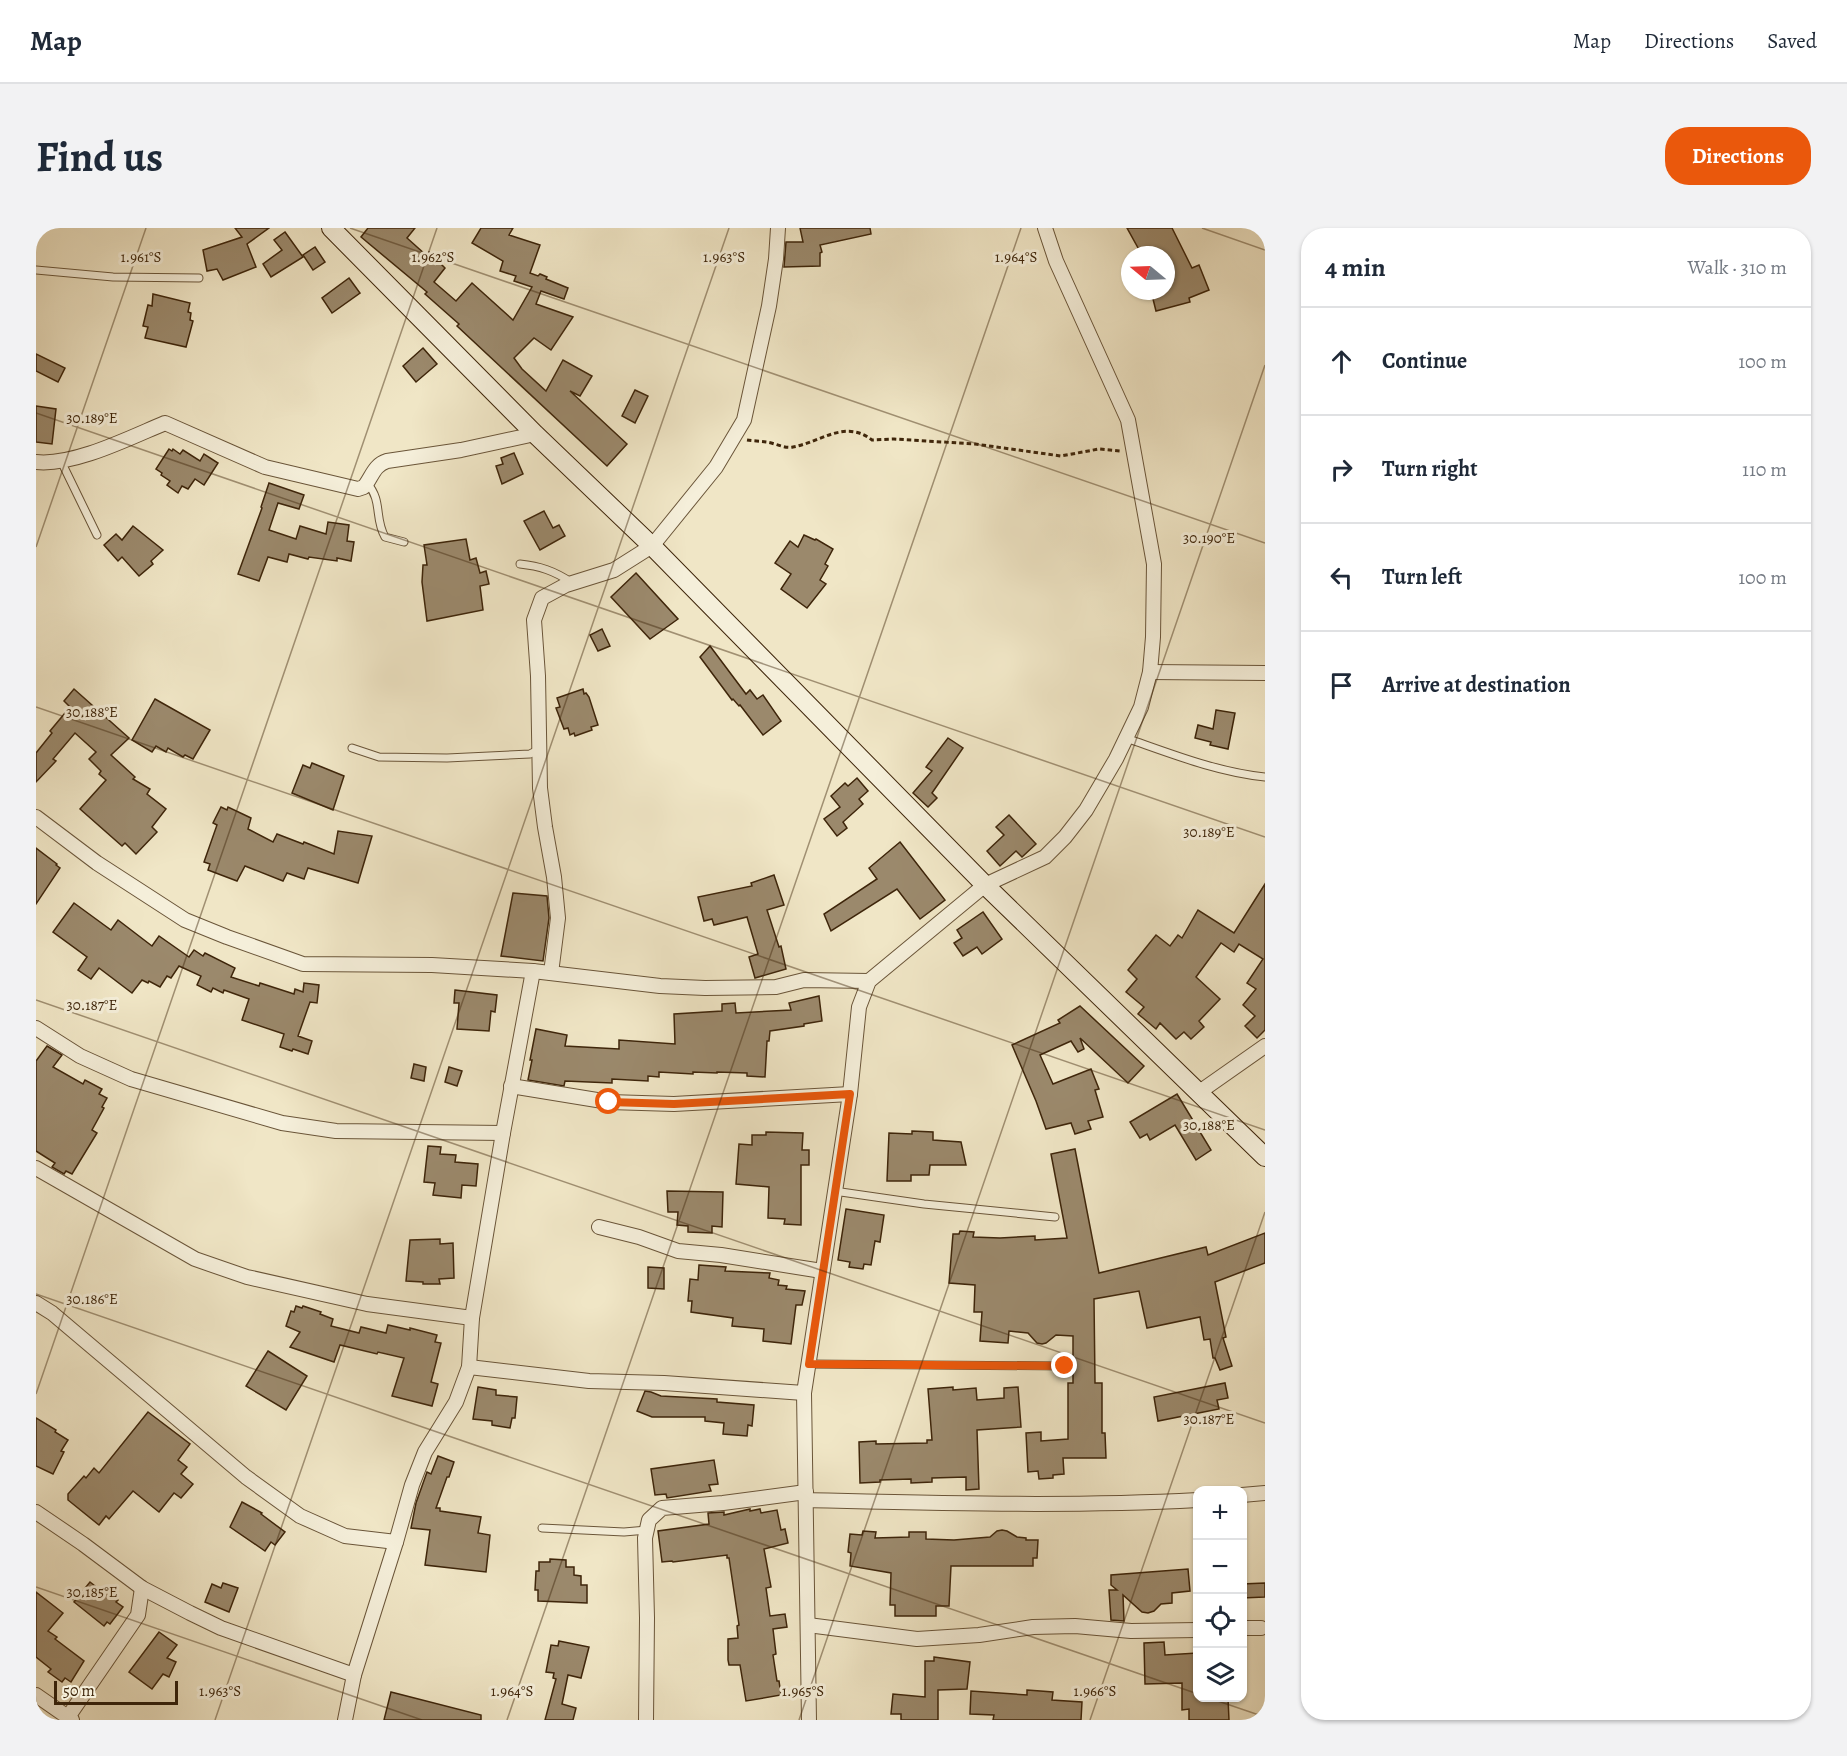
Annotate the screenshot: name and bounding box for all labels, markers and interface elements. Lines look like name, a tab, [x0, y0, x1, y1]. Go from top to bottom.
text: Map	[30, 22, 82, 60]
text: Map	[1573, 27, 1611, 55]
text: Directions	[1644, 27, 1734, 55]
text: Saved	[1767, 27, 1817, 55]
button: Directions	[1665, 127, 1811, 185]
text: Find us	[36, 128, 163, 185]
north arrow	[1121, 246, 1175, 300]
text: 1.961°S	[120, 247, 162, 267]
text: 1.962°S	[411, 247, 455, 267]
text: 1.963°S	[703, 247, 745, 267]
text: 1.964°S	[995, 247, 1037, 267]
text: 4 min	[1325, 250, 1386, 285]
text: Walk · 310 m	[1688, 254, 1787, 281]
icon: ahead	[1325, 345, 1358, 378]
text: Continue	[1382, 346, 1467, 376]
text: 100 m	[1738, 348, 1787, 375]
text: 30.189°E	[66, 408, 118, 428]
icon: right	[1325, 453, 1358, 486]
text: Turn right	[1382, 454, 1478, 484]
text: 110 m	[1742, 456, 1787, 483]
text: 30.190°E	[1183, 528, 1235, 548]
icon: left	[1325, 561, 1358, 594]
text: Turn left	[1382, 562, 1462, 592]
text: 100 m	[1738, 564, 1787, 591]
icon: arrive	[1325, 669, 1358, 702]
text: Arrive at destination	[1382, 670, 1571, 700]
text: 30.188°E	[66, 702, 118, 722]
text: 30.189°E	[1183, 822, 1235, 842]
text: 30.187°E	[67, 995, 117, 1015]
route start	[595, 1088, 621, 1114]
text: 30.188°E	[1183, 1115, 1235, 1135]
text: 30.186°E	[66, 1289, 118, 1309]
route end	[1051, 1352, 1077, 1378]
text: 30.187°E	[1184, 1409, 1234, 1429]
map controls	[1193, 1486, 1247, 1702]
button: +	[1193, 1486, 1247, 1540]
button: −	[1193, 1540, 1247, 1594]
text: 30.185°E	[66, 1582, 118, 1602]
button: locate	[1193, 1594, 1247, 1648]
button: layers	[1193, 1648, 1247, 1702]
scale bar	[54, 1678, 178, 1706]
text: 50 m	[63, 1680, 95, 1702]
text: 1.963°S	[199, 1681, 241, 1701]
text: 1.964°S	[491, 1681, 533, 1701]
text: 1.965°S	[782, 1681, 824, 1701]
text: 1.966°S	[1074, 1681, 1116, 1701]

